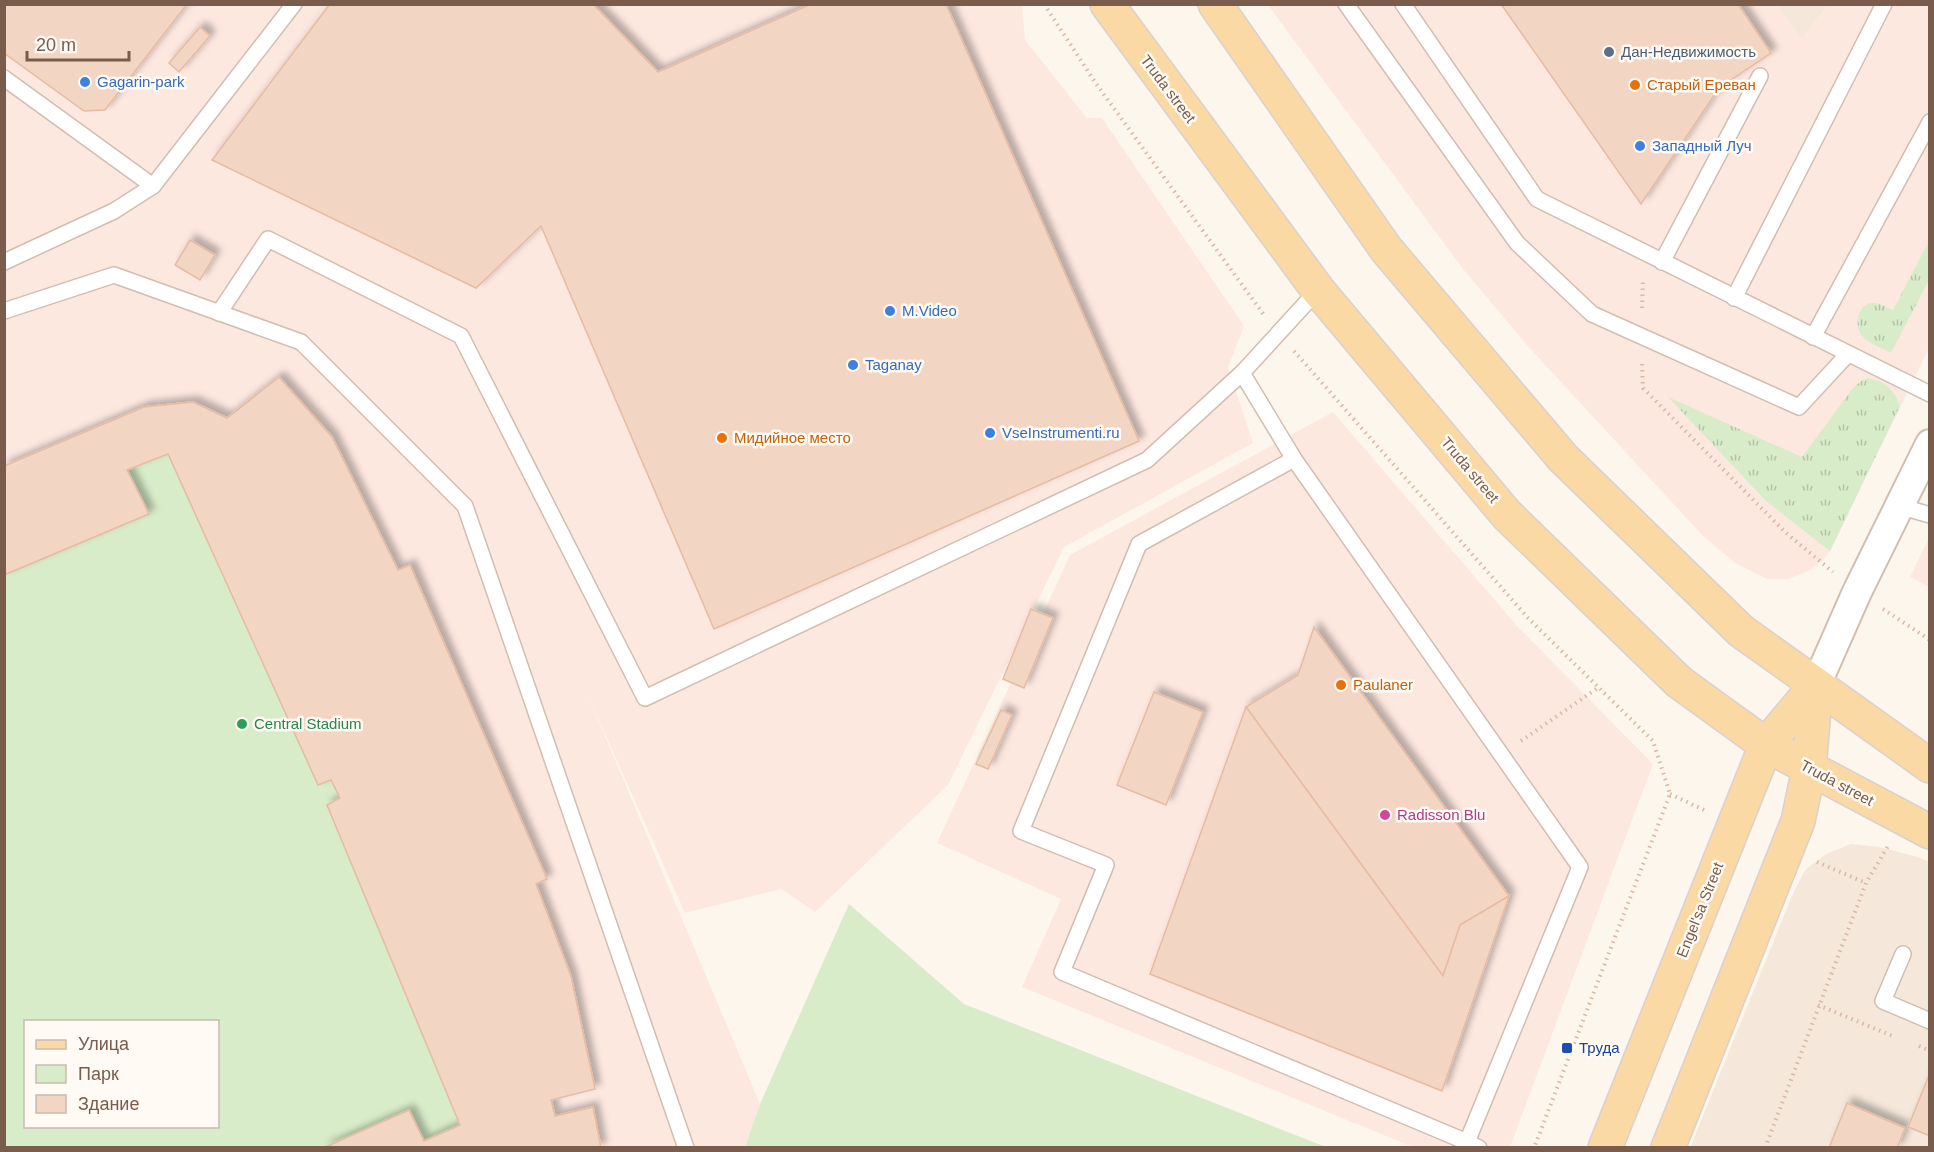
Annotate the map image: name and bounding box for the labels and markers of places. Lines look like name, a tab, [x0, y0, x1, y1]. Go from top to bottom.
place label: Дан-Недвижимость	[1621, 43, 1756, 60]
marker: Дан-Недвижимость	[1602, 45, 1616, 59]
place label: Gagarin-park	[97, 73, 185, 90]
marker: Gagarin-park	[78, 75, 92, 89]
place label: Старый Ереван	[1647, 76, 1756, 93]
marker: Старый Ереван	[1628, 78, 1642, 92]
place label: Западный Луч	[1652, 137, 1752, 154]
marker: Западный Луч	[1633, 139, 1647, 153]
place label: M.Video	[902, 302, 957, 319]
marker: M.Video	[883, 304, 897, 318]
place label: Taganay	[865, 356, 922, 373]
marker: Taganay	[846, 358, 860, 372]
place label: VseInstrumenti.ru	[1002, 424, 1120, 441]
marker: VseInstrumenti.ru	[983, 426, 997, 440]
place label: Мидийное место	[734, 429, 851, 446]
marker: Мидийное место	[715, 431, 729, 445]
place label: Paulaner	[1353, 676, 1413, 693]
marker: Paulaner	[1334, 678, 1348, 692]
place label: Central Stadium	[254, 715, 362, 732]
marker: Central Stadium	[235, 717, 249, 731]
place label: Radisson Blu	[1397, 806, 1485, 823]
marker: Radisson Blu	[1378, 808, 1392, 822]
place label: Труда	[1579, 1039, 1620, 1056]
marker: Труда	[1560, 1041, 1574, 1055]

